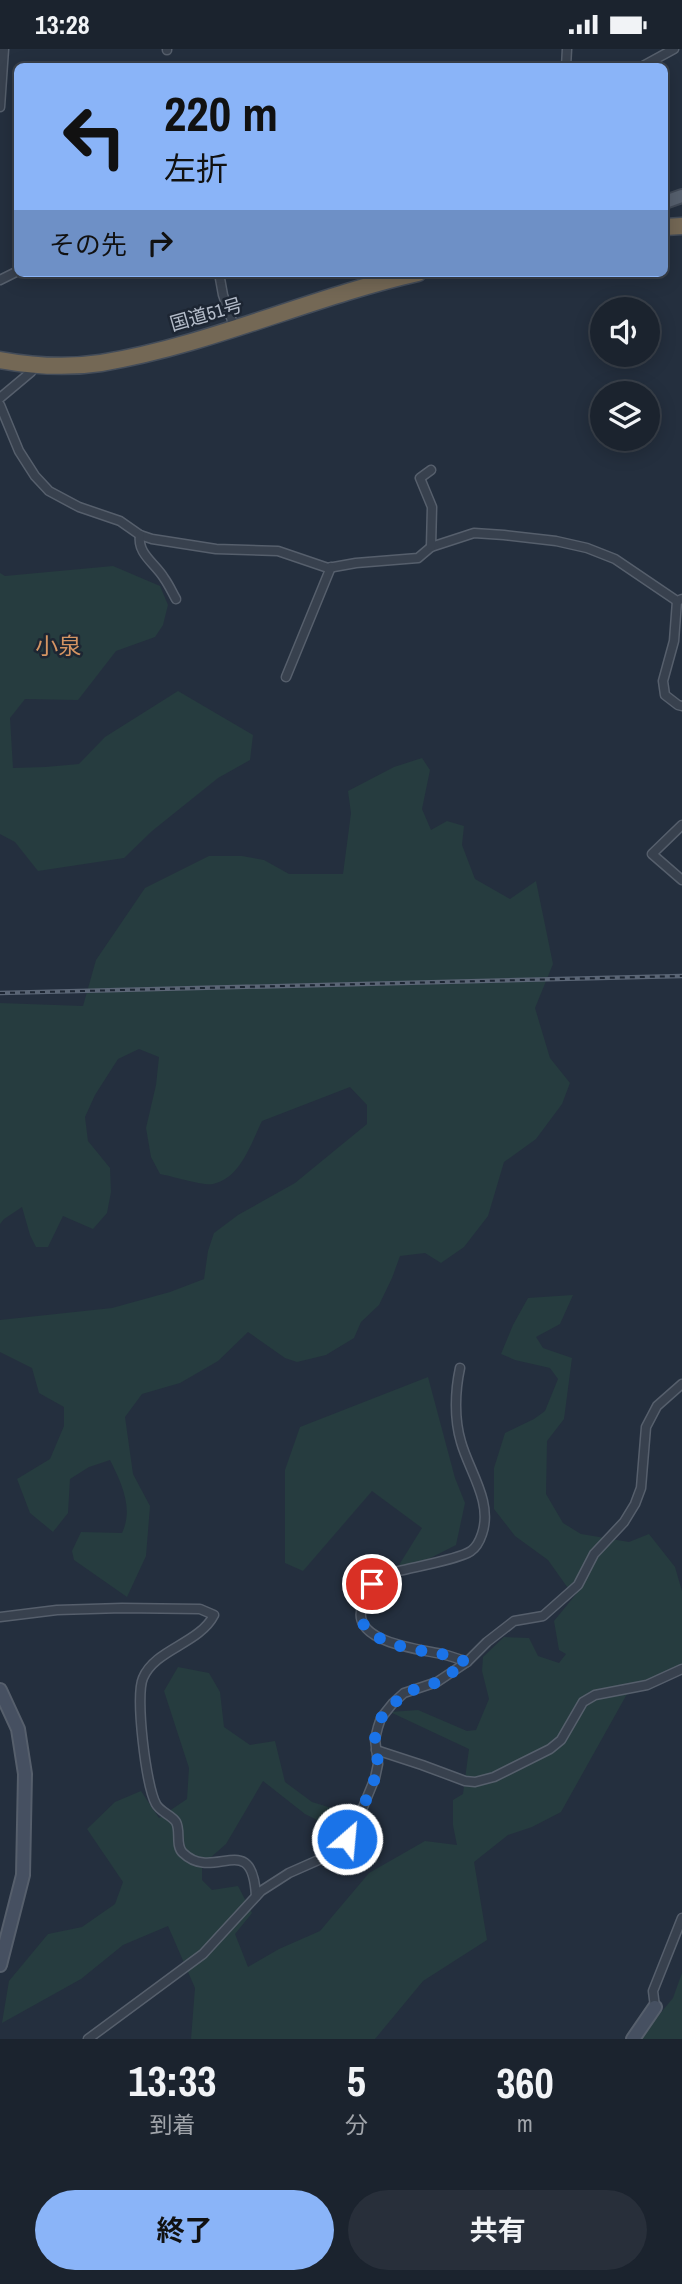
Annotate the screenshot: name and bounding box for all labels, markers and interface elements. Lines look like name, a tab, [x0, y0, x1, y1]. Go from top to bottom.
text: 13:28	[35, 7, 90, 42]
text: 220 m	[164, 80, 278, 146]
icon: left	[49, 91, 140, 182]
text: 左折	[164, 147, 228, 190]
icon: right	[141, 224, 179, 262]
text: その先	[49, 227, 127, 262]
street label: 国道51号	[167, 291, 245, 337]
map controls	[590, 297, 660, 451]
button: sound	[590, 297, 660, 367]
button: layers	[590, 381, 660, 451]
district label: 小泉	[35, 630, 81, 661]
pin	[342, 1554, 402, 1614]
icon: arrive	[353, 1565, 391, 1603]
position arrow	[310, 1802, 384, 1876]
text: 13:33	[128, 2053, 216, 2109]
text: 5	[347, 2053, 366, 2109]
text: 360	[496, 2055, 554, 2111]
text: m	[517, 2108, 533, 2139]
text: 到着	[149, 2109, 195, 2140]
text: 分	[345, 2109, 368, 2140]
button: 終了	[35, 2190, 334, 2270]
button: 共有	[348, 2190, 647, 2270]

